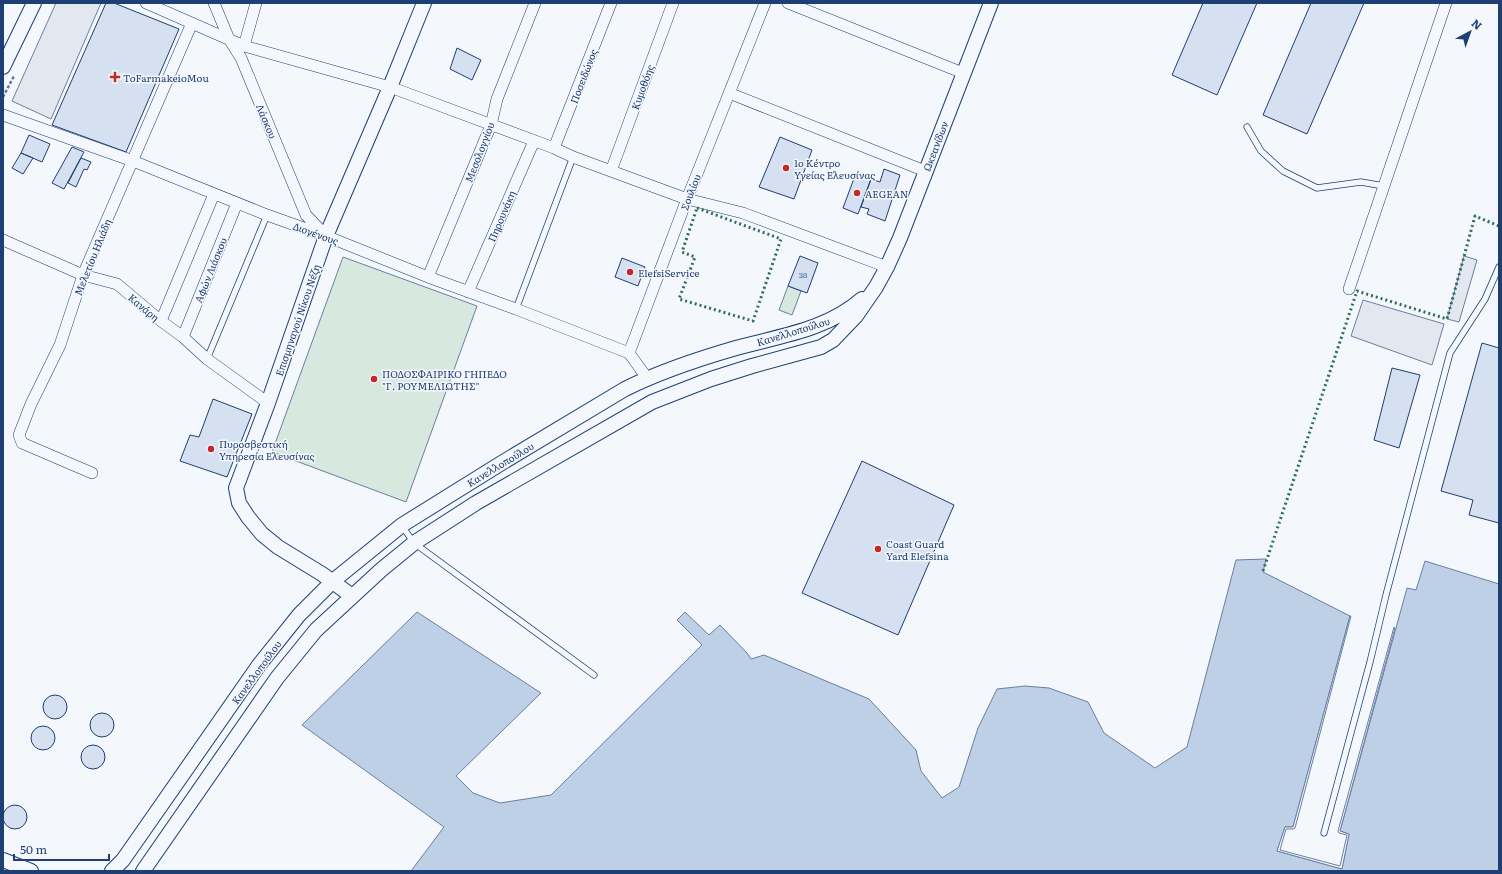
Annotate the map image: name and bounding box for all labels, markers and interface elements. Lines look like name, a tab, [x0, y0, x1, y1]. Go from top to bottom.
north arrow	[1450, 12, 1490, 52]
text: N	[1468, 15, 1486, 33]
street label: Ποσειδώνος	[566, 46, 600, 106]
street label: Κυμοθόης	[627, 62, 657, 112]
place label: ToFarmakeioMou	[123, 70, 209, 85]
marker: ToFarmakeioMou	[110, 72, 120, 82]
street label: Λάσκου	[253, 101, 281, 141]
street label: Ωκεανίδων	[919, 119, 952, 173]
street label: Μεσολογγίου	[461, 120, 497, 184]
place label: 1ο Κέντρο Υγείας Ελευσίνας	[794, 155, 875, 182]
marker: 1ο Κέντρο Υγείας Ελευσίνας	[781, 163, 791, 173]
street label: Σουλίου	[676, 172, 704, 212]
place label: AEGEAN	[865, 186, 908, 201]
street label: Πηρουνάκη	[483, 188, 519, 244]
marker: AEGEAN	[852, 188, 862, 198]
street label: Μελετίου Ηλιάδη	[70, 216, 114, 298]
street label: Διογένους	[291, 218, 341, 248]
street label: Αφών Λιάσκου	[190, 235, 230, 305]
street label: Επισμηναγού Νίκου Νέζη	[271, 262, 323, 378]
place label: ElefsiService	[638, 265, 700, 280]
marker: ElefsiService	[625, 267, 635, 277]
house number: 38	[799, 269, 808, 280]
street label: Κανάρη	[125, 290, 163, 324]
street label: Κανελλοπούλου	[755, 313, 832, 349]
place label: ΠΟΔΟΣΦΑΙΡΙΚΟ ΓΗΠΕΔΟ "Γ. ΡΟΥΜΕΛΙΩΤΗΣ"	[382, 366, 507, 393]
marker: ΠΟΔΟΣΦΑΙΡΙΚΟ ΓΗΠΕΔΟ "Γ. ΡΟΥΜΕΛΙΩΤΗΣ"	[369, 374, 379, 384]
place label: Πυροσβεστική Υπηρεσία Ελευσίνας	[219, 436, 314, 463]
street label: Κανελλοπούλου	[464, 438, 537, 490]
marker: Πυροσβεστική Υπηρεσία Ελευσίνας	[206, 444, 216, 454]
place label: Coast Guard Yard Elefsina	[886, 536, 949, 563]
marker: Coast Guard Yard Elefsina	[873, 544, 883, 554]
street label: Κανελλοπούλου	[228, 637, 284, 707]
scale bar	[14, 836, 109, 862]
text: 50 m	[20, 840, 47, 858]

